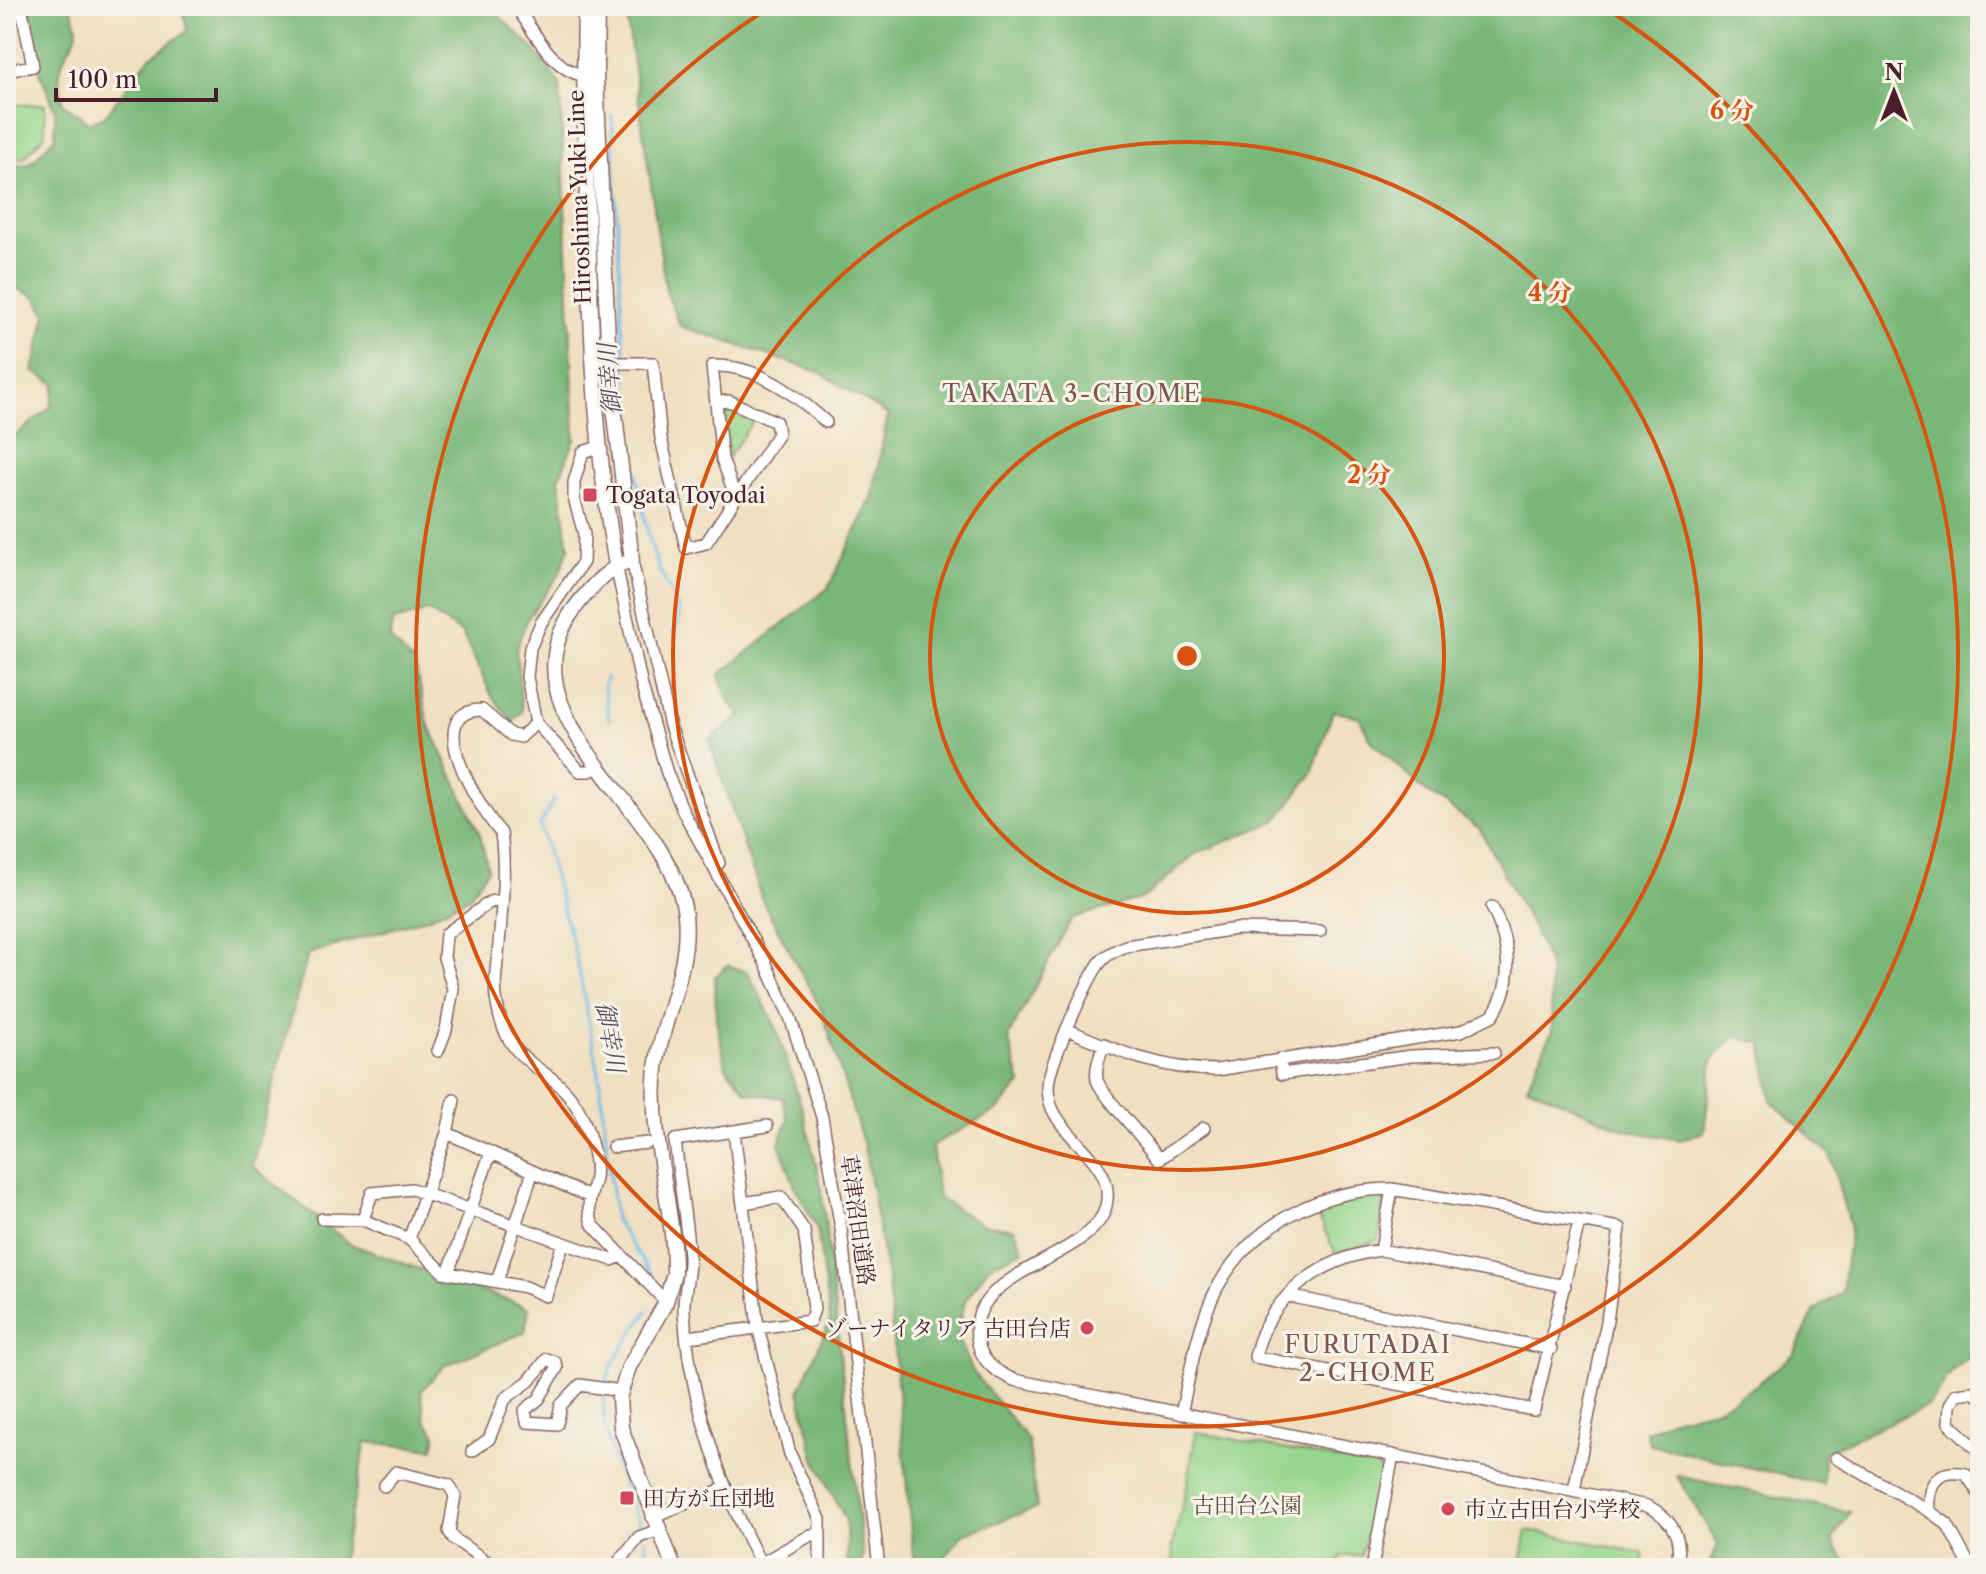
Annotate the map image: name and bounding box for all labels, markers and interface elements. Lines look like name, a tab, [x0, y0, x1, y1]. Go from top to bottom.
scale bar	[56, 52, 216, 102]
north arrow	[1854, 52, 1934, 132]
text: N	[1884, 59, 1904, 86]
text: 100 m	[68, 65, 137, 94]
street label: Hiroshima Yuki Line	[562, 89, 597, 305]
text: 6 分	[1710, 96, 1754, 125]
text: 4 分	[1528, 278, 1572, 307]
water label: 御幸川	[592, 339, 627, 416]
district label: TAKATA 3-CHOME	[942, 379, 1202, 408]
text: 2 分	[1347, 460, 1391, 489]
place label: Togata Toyodai	[606, 482, 766, 509]
marker: Togata Toyodai	[581, 486, 599, 504]
centre of rings	[1173, 642, 1201, 670]
water label: 御幸川	[590, 999, 632, 1078]
street label: 草津沼田道路	[835, 1153, 880, 1287]
place label: ゾーナイタリア 古田台店	[825, 1315, 1071, 1342]
marker: ゾーナイタリア 古田台店	[1078, 1319, 1096, 1337]
district label: FURUTADAI 2-CHOME	[1284, 1330, 1452, 1387]
place label: 田方が丘団地	[643, 1485, 775, 1512]
marker: 田方が丘団地	[618, 1489, 636, 1507]
park label: 古田台公園	[1192, 1492, 1302, 1519]
place label: 市立古田台小学校	[1464, 1496, 1640, 1523]
marker: 市立古田台小学校	[1439, 1500, 1457, 1518]

